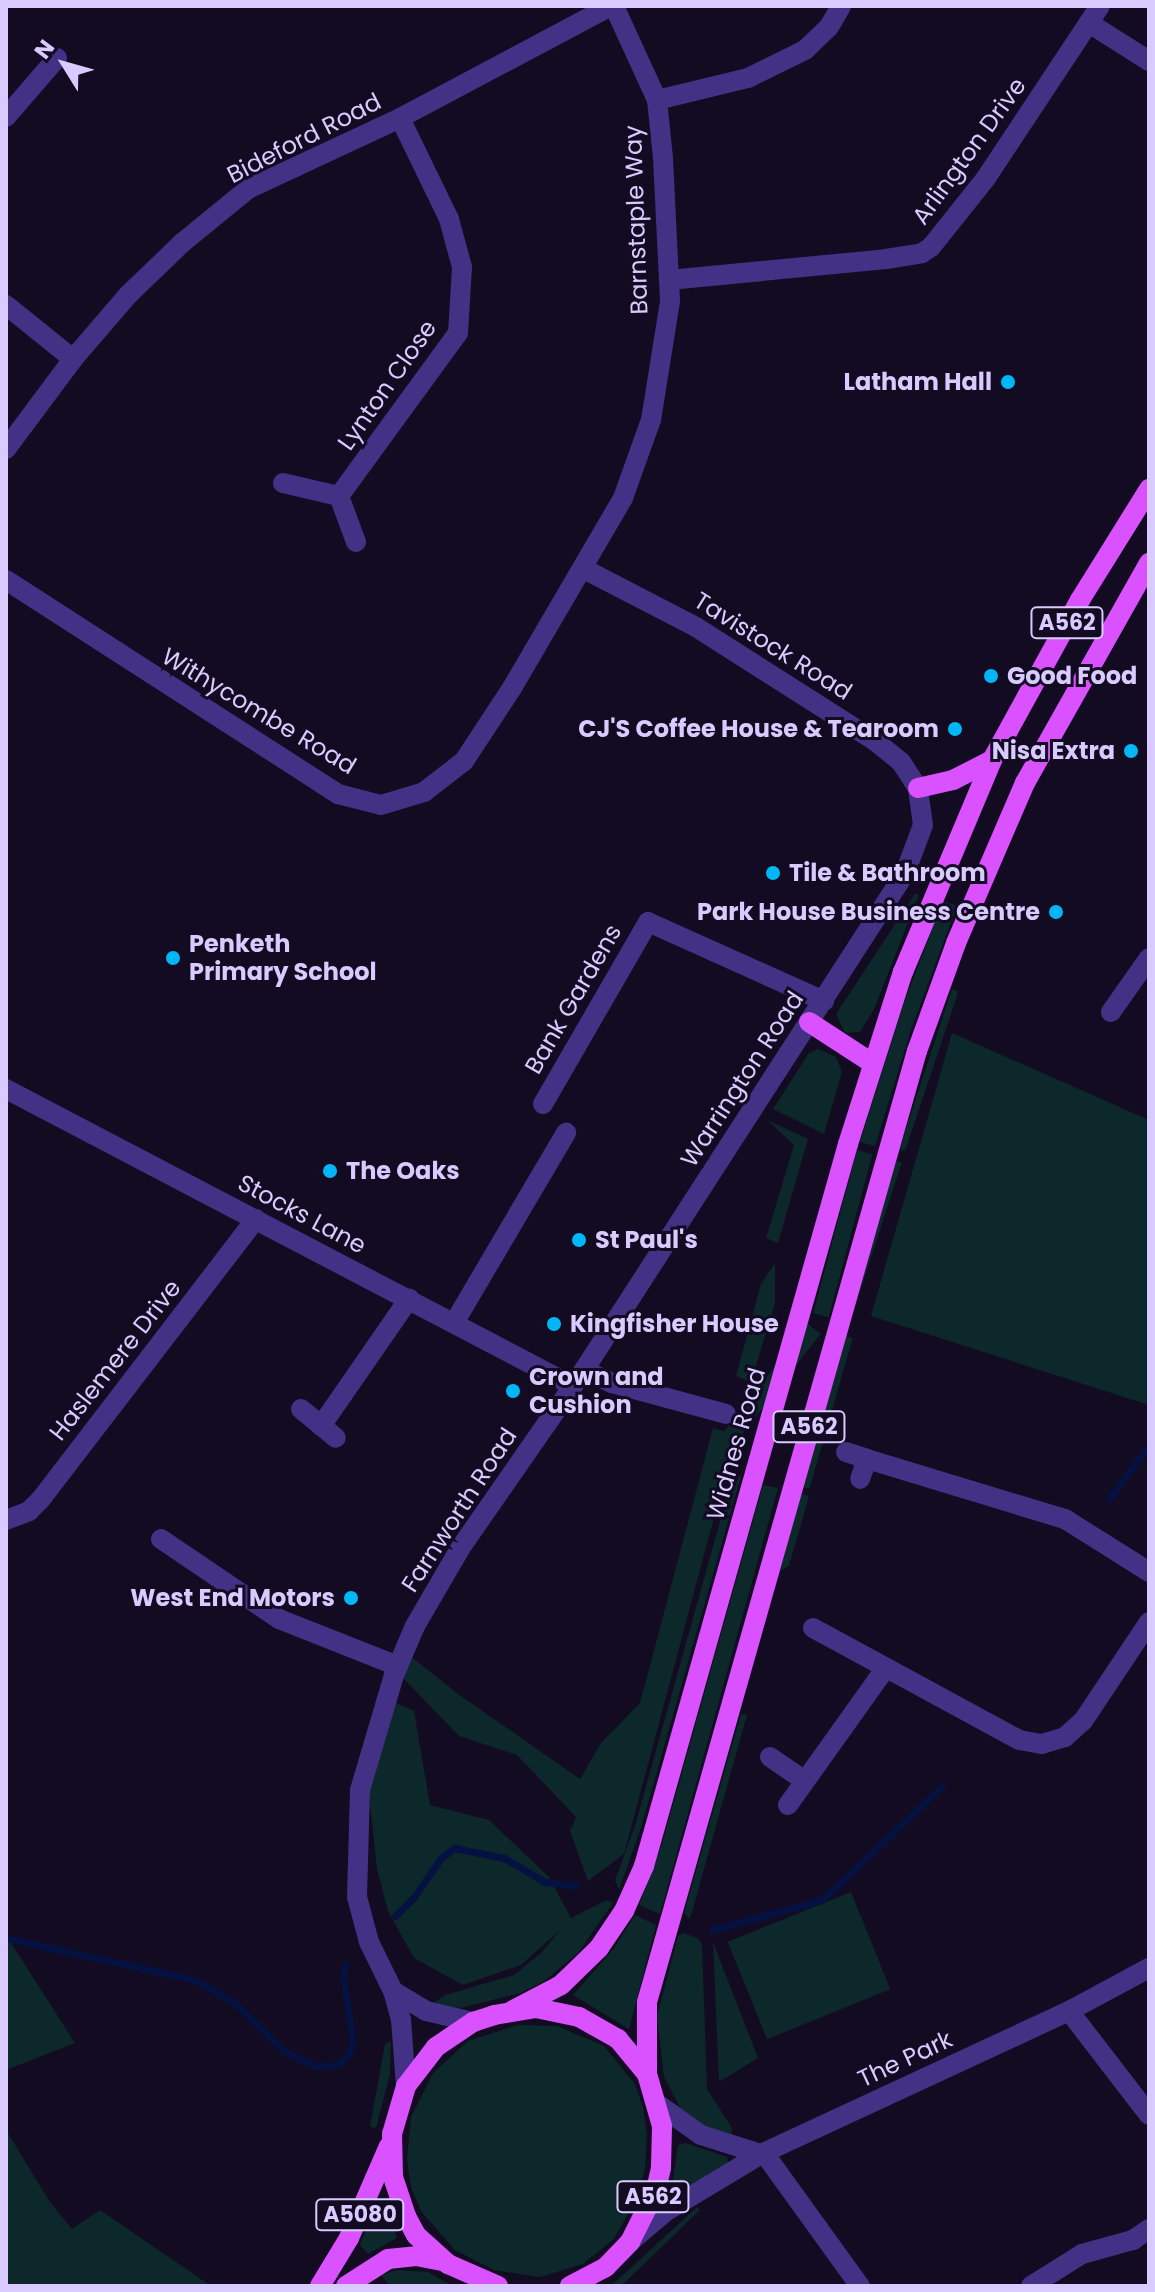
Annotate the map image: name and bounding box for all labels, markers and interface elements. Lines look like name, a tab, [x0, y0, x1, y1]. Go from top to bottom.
north arrow	[24, 24, 104, 104]
text: N	[27, 33, 62, 65]
street label: Arlington Drive	[906, 72, 1032, 230]
street label: Bideford Road	[222, 87, 386, 189]
street label: Barnstaple Way	[618, 125, 654, 315]
street label: Lynton Close	[332, 314, 442, 456]
place label: Latham Hall	[844, 368, 992, 396]
marker: Latham Hall	[999, 373, 1017, 391]
street label: Tavistock Road	[689, 586, 857, 706]
road number: A562	[1029, 605, 1105, 641]
street label: Withycombe Road	[157, 642, 361, 780]
place label: Good Food	[1007, 662, 1137, 690]
marker: Good Food	[982, 667, 1000, 685]
place label: CJ'S Coffee House & Tearoom	[578, 715, 939, 743]
marker: CJ'S Coffee House & Tearoom	[946, 720, 964, 738]
place label: Nisa Extra	[992, 737, 1115, 765]
marker: Nisa Extra	[1122, 742, 1140, 760]
place label: Tile & Bathroom	[789, 859, 986, 887]
marker: Tile & Bathroom	[764, 864, 782, 882]
place label: Park House Business Centre	[697, 898, 1040, 926]
marker: Park House Business Centre	[1047, 903, 1065, 921]
street label: Bank Gardens	[519, 919, 627, 1079]
place label: Penketh Primary School	[189, 930, 377, 986]
marker: Penketh Primary School	[164, 949, 182, 967]
street label: Warrington Road	[675, 986, 809, 1172]
place label: The Oaks	[346, 1157, 460, 1185]
marker: The Oaks	[321, 1162, 339, 1180]
street label: Stocks Lane	[233, 1168, 371, 1260]
place label: St Paul's	[595, 1226, 698, 1254]
marker: St Paul's	[570, 1231, 588, 1249]
street label: Haslemere Drive	[43, 1274, 187, 1446]
place label: Kingfisher House	[570, 1310, 779, 1338]
marker: Kingfisher House	[545, 1315, 563, 1333]
place label: Crown and Cushion	[529, 1363, 664, 1419]
street label: Widnes Road	[701, 1365, 771, 1523]
marker: Crown and Cushion	[504, 1382, 522, 1400]
road number: A562	[771, 1409, 847, 1445]
street label: Farnworth Road	[395, 1423, 523, 1597]
place label: West End Motors	[130, 1584, 335, 1612]
marker: West End Motors	[342, 1589, 360, 1607]
street label: The Park	[853, 2025, 957, 2093]
road number: A562	[615, 2179, 691, 2215]
road number: A5080	[314, 2197, 406, 2233]

